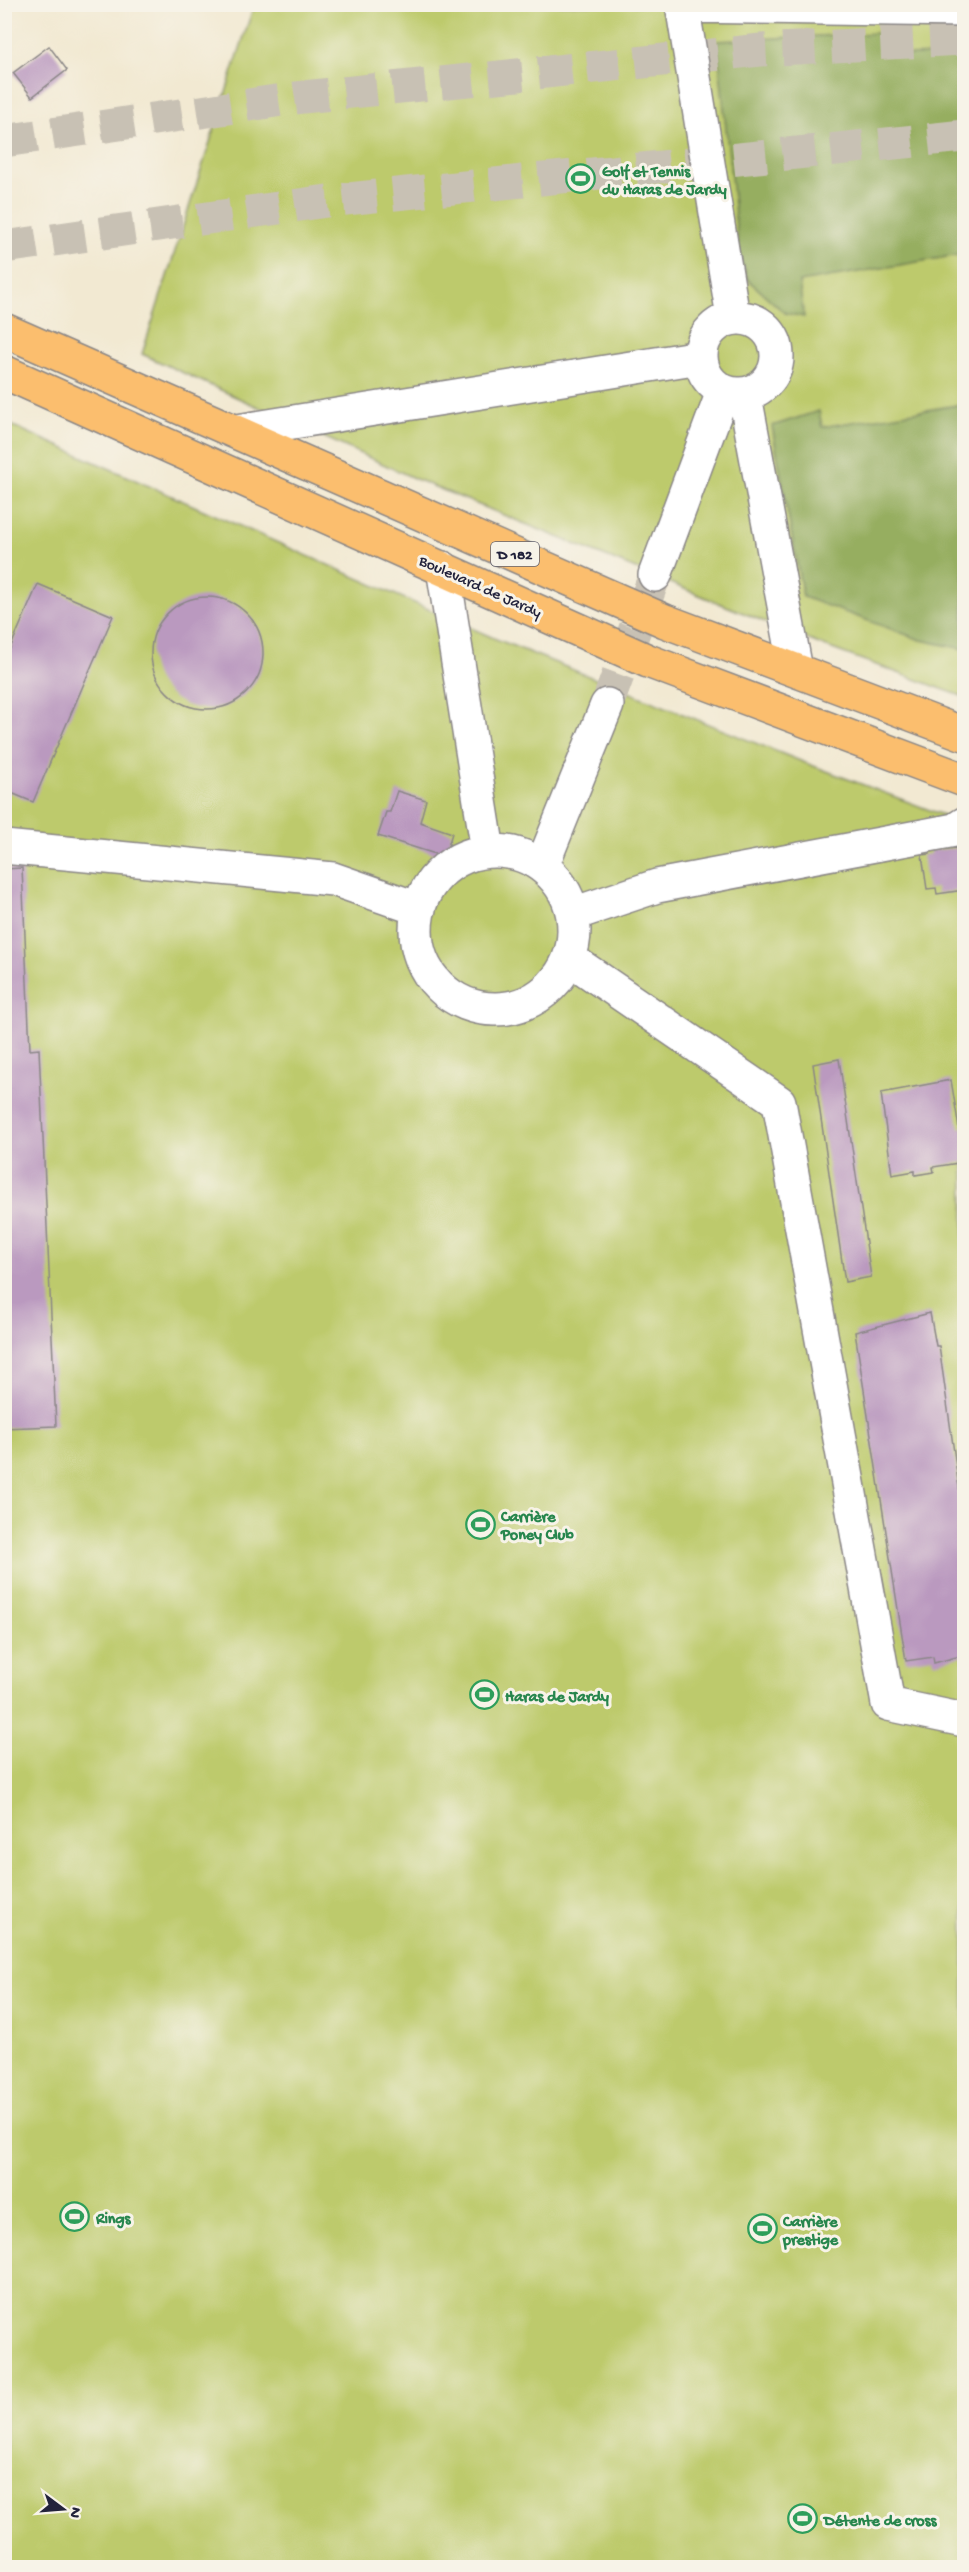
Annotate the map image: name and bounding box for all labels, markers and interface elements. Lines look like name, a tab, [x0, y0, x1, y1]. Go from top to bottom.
sports icon: Golf et Tennis du Haras de Jardy	[565, 163, 597, 195]
place label: Golf et Tennis du Haras de Jardy	[602, 163, 727, 201]
road number: D 182	[491, 542, 539, 566]
street label: Boulevard de Jardy	[414, 552, 544, 624]
sports icon: Carrière Poney Club	[464, 1508, 496, 1540]
place label: Carrière Poney Club	[500, 1509, 574, 1546]
sports icon: Haras de Jardy	[468, 1679, 500, 1711]
place label: Haras de Jardy	[505, 1689, 609, 1708]
sports icon: Rings	[59, 2201, 91, 2233]
place label: Rings	[95, 2211, 132, 2230]
sports icon: Carrière prestige	[746, 2213, 778, 2245]
place label: Carrière prestige	[782, 2214, 839, 2251]
north arrow	[33, 2479, 93, 2539]
sports icon: Détente de cross	[787, 2503, 819, 2535]
text: N	[63, 2505, 85, 2520]
place label: Détente de cross	[822, 2513, 937, 2532]

